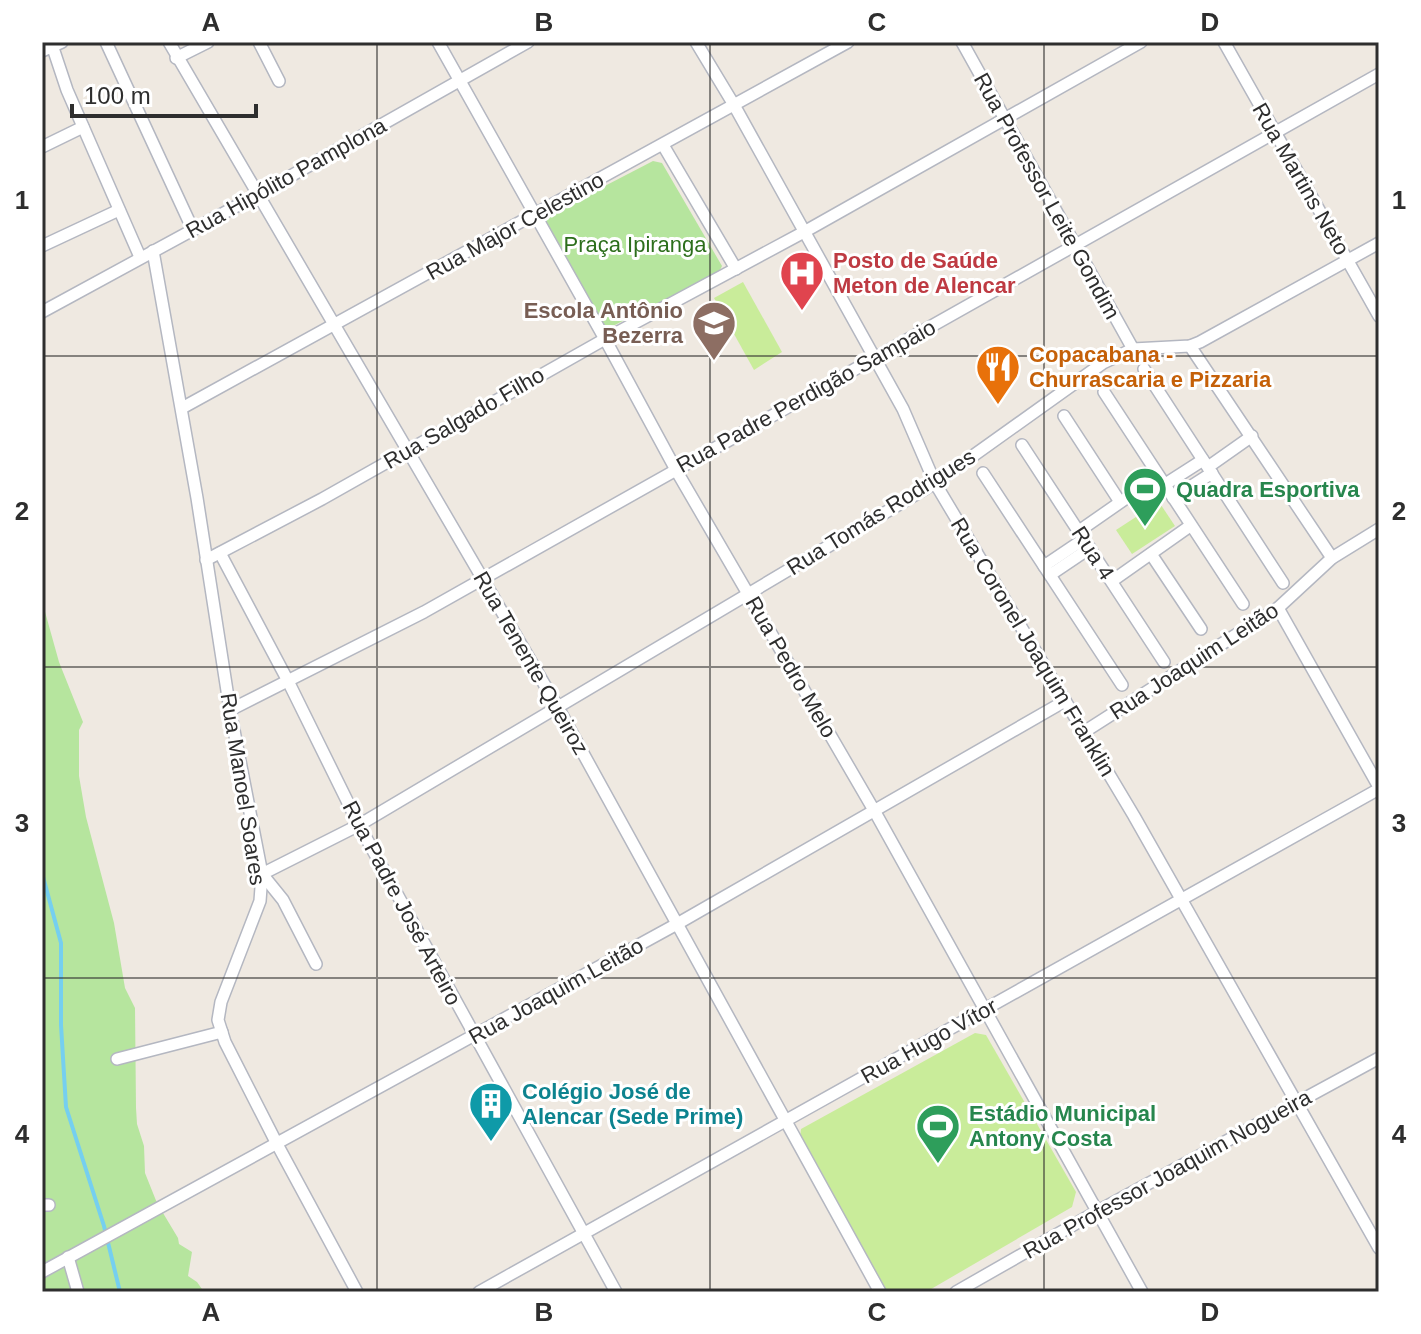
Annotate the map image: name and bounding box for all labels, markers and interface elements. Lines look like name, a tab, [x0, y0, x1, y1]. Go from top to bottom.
text: A	[202, 7, 221, 37]
text: B	[535, 7, 553, 37]
text: C	[868, 7, 887, 37]
text: D	[1201, 7, 1219, 37]
scale bar	[72, 68, 256, 118]
street label: Rua Professor Leite Gondim	[969, 69, 1125, 323]
text: 100 m	[84, 82, 151, 109]
street label: Rua Martins Neto	[1247, 99, 1355, 259]
street label: Rua Hipólito Pamplona	[182, 112, 391, 243]
street label: Rua Major Celestino	[422, 167, 608, 285]
text: 1	[15, 185, 29, 215]
text: 1	[1392, 185, 1406, 215]
park label: Praça Ipiranga	[563, 232, 707, 257]
place label: Posto de Saúde Meton de Alencar	[833, 248, 1016, 298]
hospital icon: Posto de Saúde Meton de Alencar	[778, 249, 826, 312]
place label: Escola Antônio Bezerra	[524, 298, 684, 348]
school or university icon: Escola Antônio Bezerra	[690, 299, 738, 362]
street label: Rua Padre Perdigão Sampaio	[672, 314, 940, 478]
place label: Copacabana - Churrascaria e Pizzaria	[1029, 342, 1272, 392]
restaurant icon: Copacabana - Churrascaria e Pizzaria	[974, 343, 1022, 406]
street label: Rua Salgado Filho	[379, 362, 549, 474]
street label: Rua Tomás Rodrigues	[782, 444, 980, 580]
sports icon: Quadra Esportiva	[1121, 465, 1169, 528]
place label: Quadra Esportiva	[1176, 477, 1360, 502]
text: 2	[15, 496, 29, 526]
text: 2	[1392, 496, 1406, 526]
street label: Rua Coronel Joaquim Franklin	[946, 513, 1120, 781]
street label: Rua 4	[1067, 522, 1119, 584]
street label: Rua Tenente Queiroz	[468, 567, 594, 759]
street label: Rua Pedro Melo	[740, 592, 842, 742]
street label: Rua Joaquim Leitão	[1105, 597, 1283, 725]
street label: Rua Manoel Soares	[215, 691, 271, 887]
street label: Rua Padre José Arteiro	[338, 797, 466, 1009]
text: 3	[15, 808, 29, 838]
text: 3	[1392, 808, 1406, 838]
street label: Rua Joaquim Leitão	[464, 933, 648, 1049]
street label: Rua Hugo Vítor	[857, 993, 1001, 1089]
place label: Colégio José de Alencar (Sede Prime)	[522, 1079, 743, 1129]
building icon: Colégio José de Alencar (Sede Prime)	[467, 1080, 515, 1143]
street label: Rua Professor Joaquim Nogueira	[1019, 1084, 1316, 1264]
place label: Estádio Municipal Antony Costa	[969, 1101, 1156, 1151]
sports icon: Estádio Municipal Antony Costa	[914, 1102, 962, 1165]
text: 4	[15, 1119, 30, 1149]
text: 4	[1392, 1119, 1407, 1149]
text: A	[202, 1297, 221, 1327]
text: B	[535, 1297, 553, 1327]
text: C	[868, 1297, 887, 1327]
text: D	[1201, 1297, 1219, 1327]

